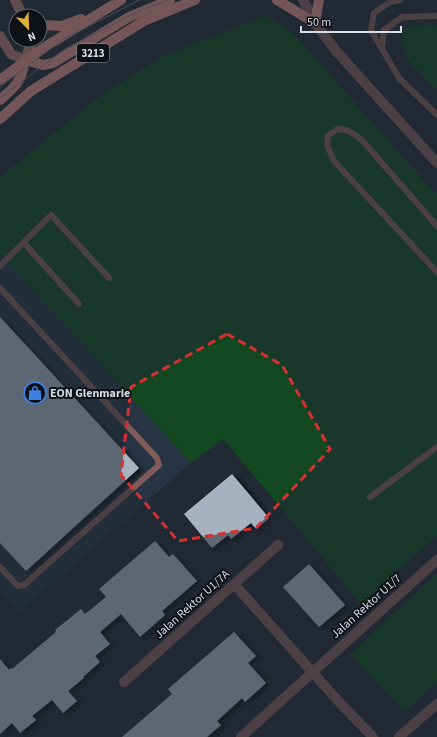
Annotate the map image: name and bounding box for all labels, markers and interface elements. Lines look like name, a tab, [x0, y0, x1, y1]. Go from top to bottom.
north arrow	[8, 8, 48, 48]
scale bar	[301, 8, 401, 34]
text: 50 m	[307, 14, 331, 31]
text: N	[25, 28, 38, 45]
road number: 3213	[77, 44, 109, 62]
shop icon: EON Glenmarie	[22, 380, 48, 406]
place label: EON Glenmarie	[50, 385, 130, 402]
street label: Jalan Rektor U1/7A	[151, 566, 234, 643]
street label: Jalan Rektor U1/7	[328, 570, 405, 642]

